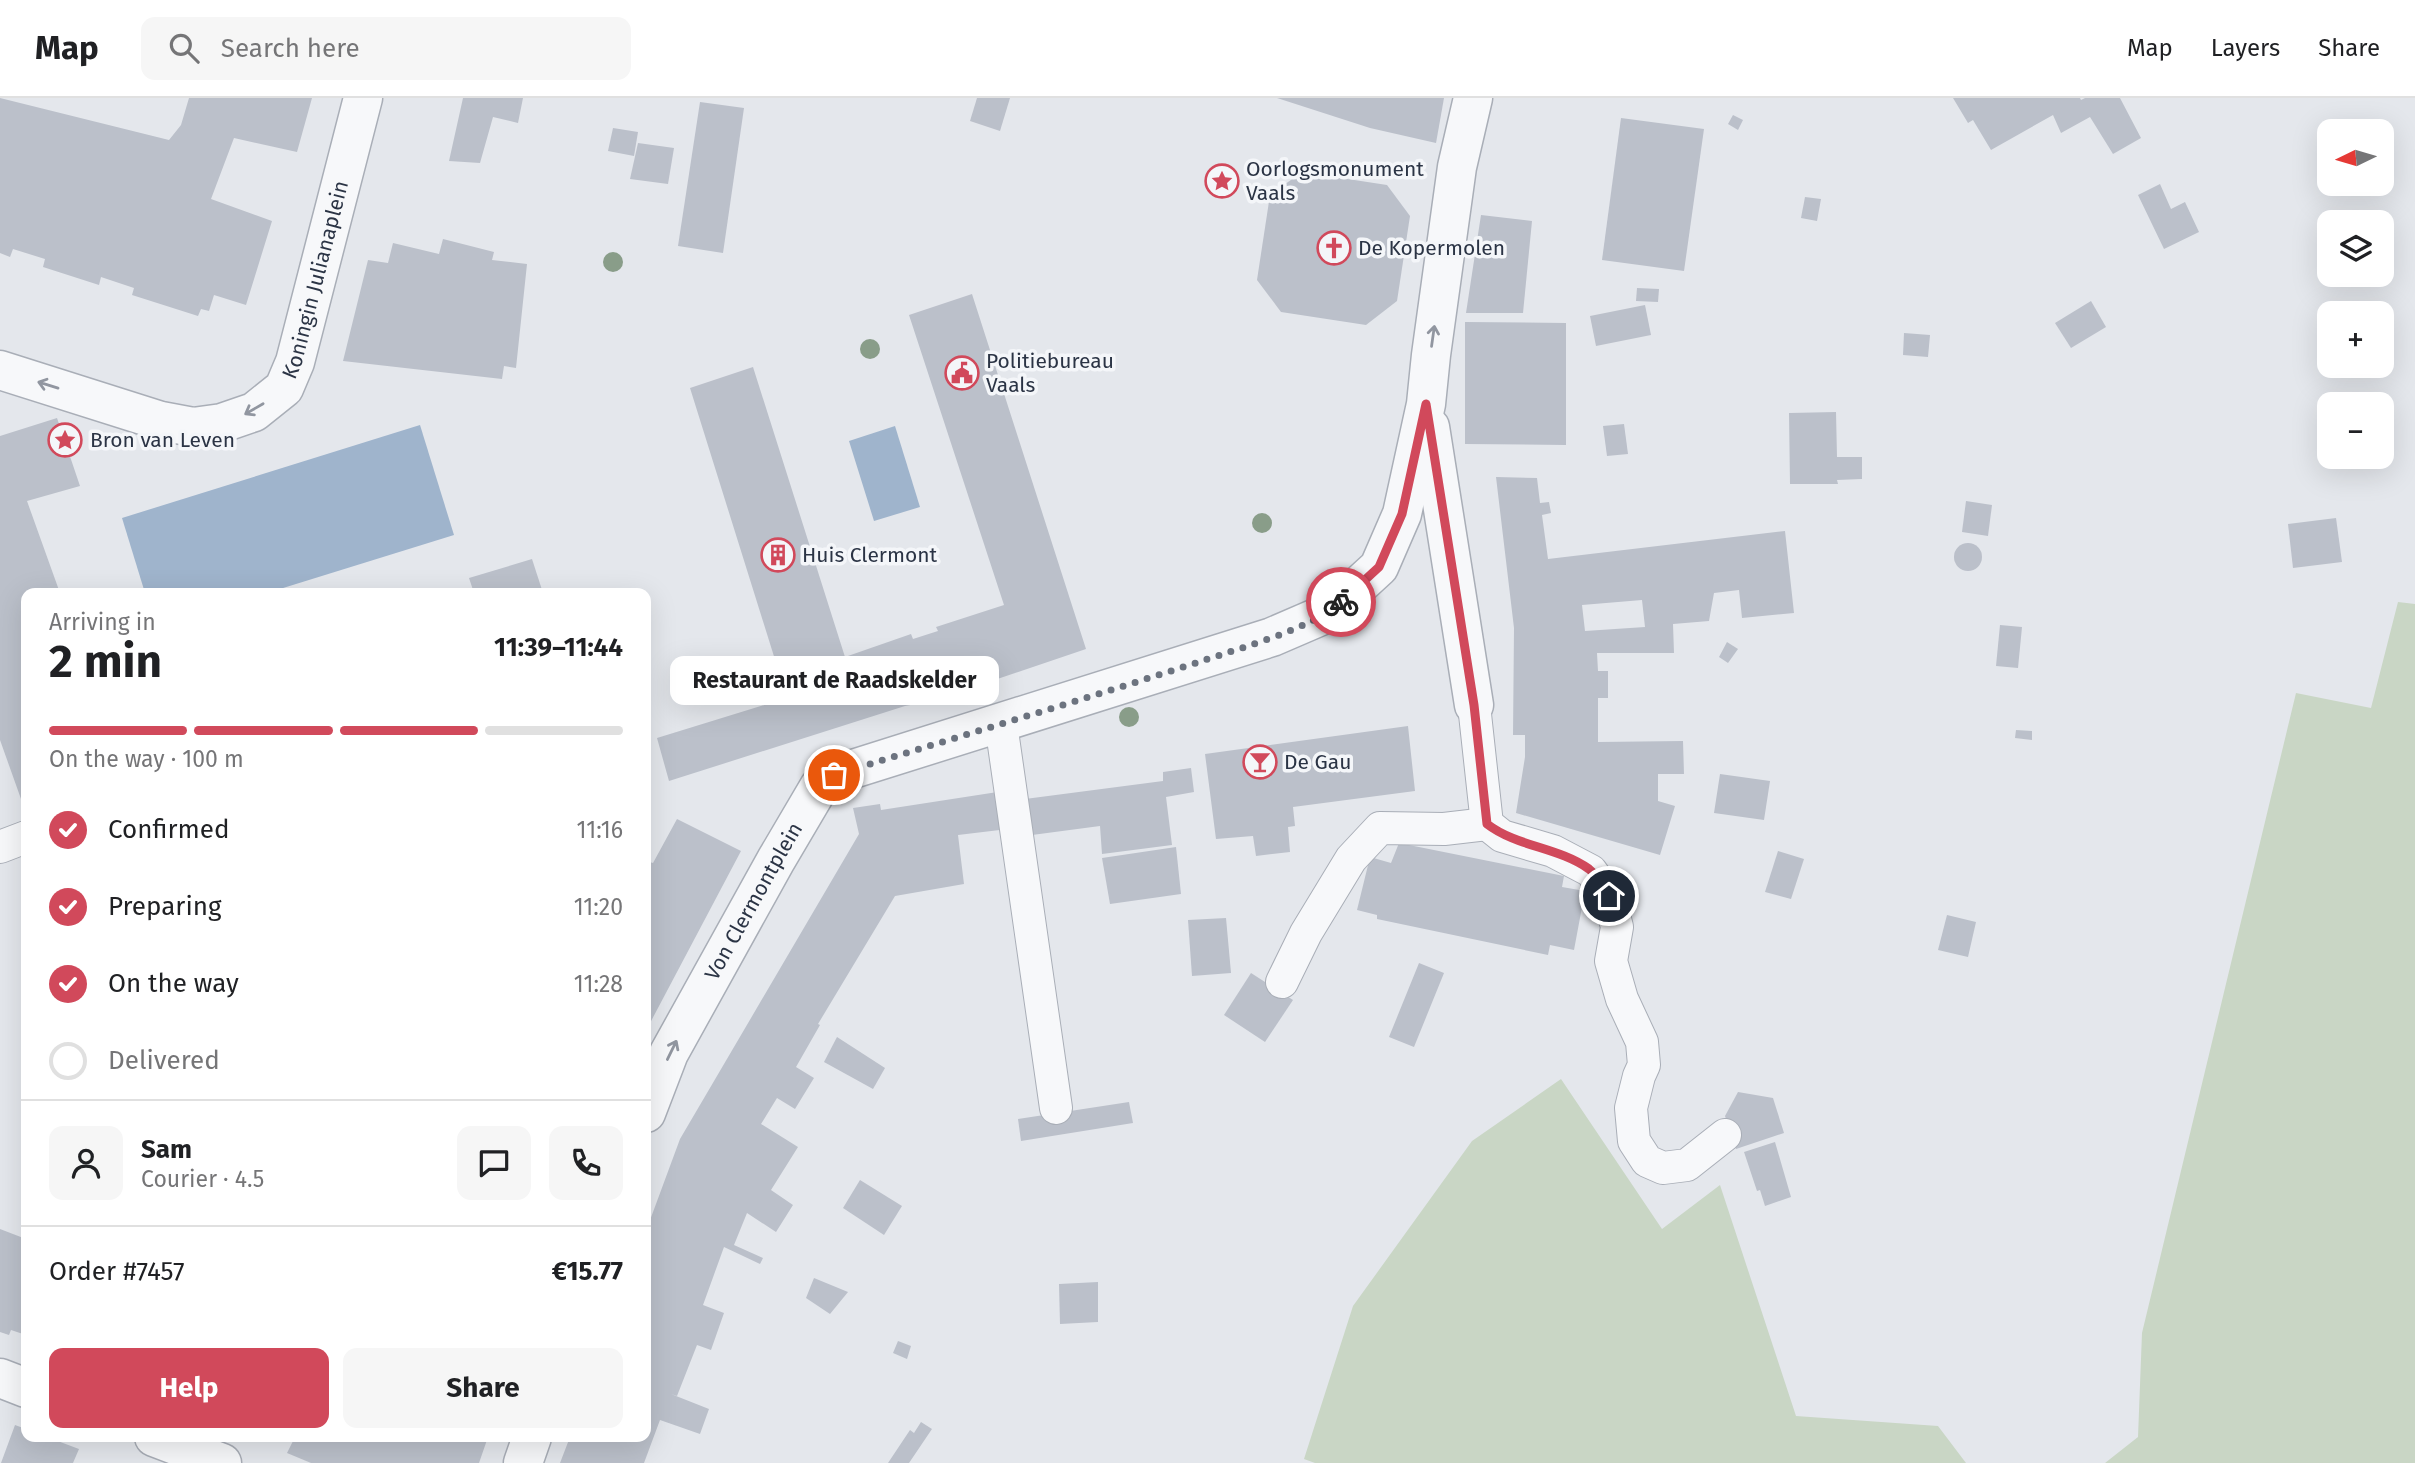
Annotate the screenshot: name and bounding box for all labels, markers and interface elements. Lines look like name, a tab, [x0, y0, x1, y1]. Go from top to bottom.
search box	[141, 17, 631, 80]
text: Map	[35, 28, 99, 68]
icon: search	[165, 29, 203, 67]
text: Search here	[221, 33, 360, 64]
text: Map	[2127, 34, 2173, 62]
text: Layers	[2211, 34, 2280, 62]
text: Share	[2318, 34, 2380, 62]
north arrow	[2317, 119, 2394, 196]
map controls	[2317, 119, 2394, 469]
place label: Oorlogsmonument Vaals	[1246, 156, 1424, 206]
place icon: Oorlogsmonument Vaals	[1203, 162, 1241, 200]
street label: Koningin Julianaplein	[276, 178, 354, 383]
button: layers	[2317, 210, 2394, 287]
church icon: De Kopermolen	[1315, 229, 1353, 267]
place label: De Kopermolen	[1358, 235, 1505, 261]
button: +	[2317, 301, 2394, 378]
one-way arrow	[1427, 325, 1440, 348]
place label: Politiebureau Vaals	[986, 348, 1114, 398]
public building icon: Politiebureau Vaals	[943, 354, 981, 392]
one-way arrow	[38, 377, 60, 390]
button: −	[2317, 392, 2394, 469]
one-way arrow	[244, 402, 264, 416]
place icon: Bron van Leven	[46, 421, 84, 459]
place label: Bron van Leven	[90, 427, 235, 453]
building icon: Huis Clermont	[759, 536, 797, 574]
place label: Huis Clermont	[802, 542, 938, 568]
courier	[1306, 567, 1376, 637]
icon: bike	[1322, 583, 1360, 621]
text: Arriving in	[49, 608, 156, 636]
text: 11:39–11:44	[494, 632, 623, 663]
text: 2 min	[49, 634, 162, 689]
callout: Restaurant de Raadskelder	[670, 656, 998, 705]
text: Restaurant de Raadskelder	[692, 666, 977, 694]
bar icon: De Gau	[1241, 743, 1279, 781]
text: On the way · 100 m	[49, 745, 244, 773]
pin	[804, 745, 864, 805]
place label: De Gau	[1284, 749, 1351, 775]
icon: bag	[815, 756, 853, 794]
icon: check	[49, 811, 87, 849]
text: Confirmed	[108, 814, 229, 845]
text: 11:16	[577, 816, 623, 844]
street label: Von Clermontplein	[699, 818, 808, 985]
pin	[1579, 866, 1639, 926]
icon: home	[1590, 877, 1628, 915]
icon: check	[49, 888, 87, 926]
text: Preparing	[108, 891, 221, 922]
text: 11:20	[574, 893, 623, 921]
icon: check	[49, 965, 87, 1003]
text: On the way	[108, 968, 239, 999]
text: 11:28	[574, 970, 623, 998]
one-way arrow	[665, 1040, 679, 1061]
text: Delivered	[108, 1045, 220, 1076]
button: person	[49, 1126, 123, 1200]
button: chat	[457, 1126, 531, 1200]
button: phone	[549, 1126, 623, 1200]
text: Sam	[141, 1134, 192, 1165]
text: Courier · 4.5	[141, 1165, 264, 1193]
text: Order #7457	[49, 1256, 185, 1287]
text: €15.77	[552, 1256, 623, 1287]
button: Help	[49, 1348, 329, 1428]
button: Share	[343, 1348, 623, 1428]

